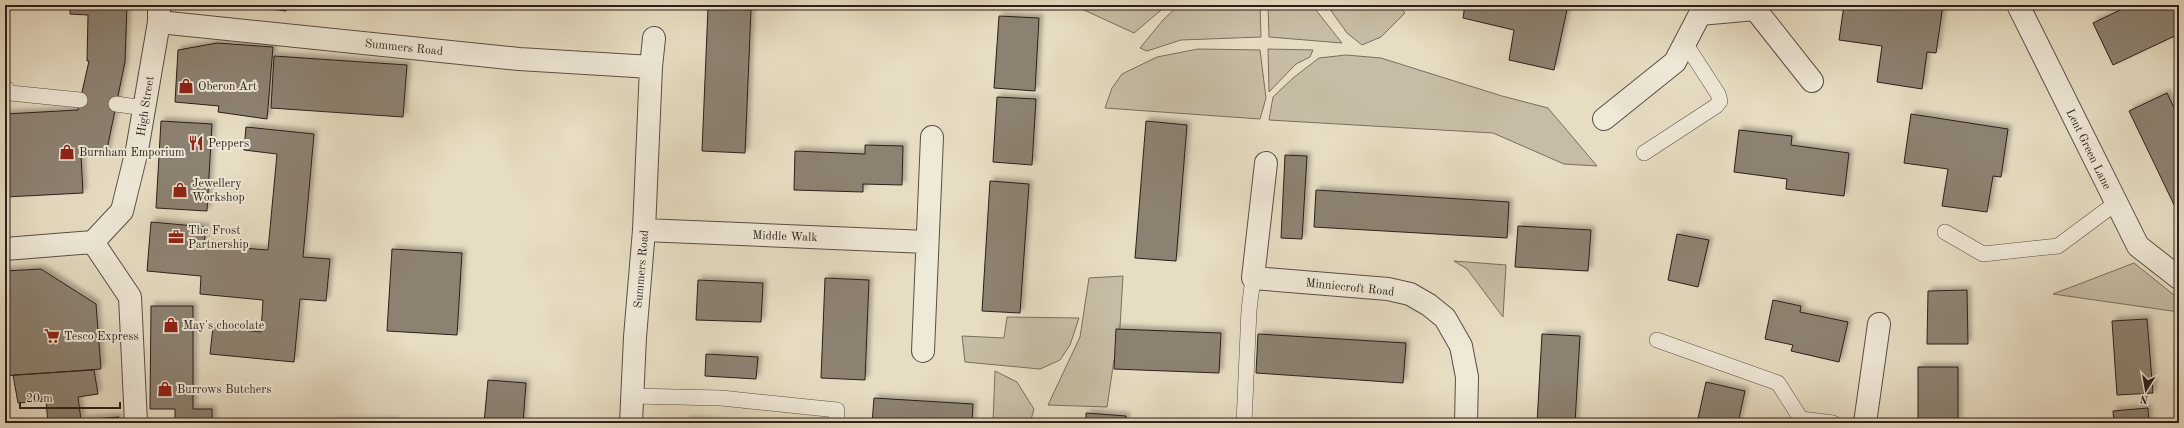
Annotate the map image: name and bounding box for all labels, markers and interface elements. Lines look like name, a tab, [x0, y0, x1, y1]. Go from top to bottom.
street label: Summers Road	[364, 38, 444, 58]
street label: High Street	[135, 75, 157, 137]
shop icon: Oberon Art	[177, 77, 195, 95]
place label: Oberon Art	[198, 81, 257, 93]
street label: Lent Green Lane	[2063, 107, 2113, 192]
restaurant icon: Peppers	[187, 134, 205, 152]
place label: Peppers	[208, 138, 249, 150]
shop icon: Burnham Emporium	[58, 143, 76, 161]
place label: Burnham Emporium	[79, 147, 185, 159]
place label: Jewellery Workshop	[192, 178, 245, 204]
shop icon: Jewellery Workshop	[171, 181, 189, 199]
place label: The Frost Partnership	[188, 225, 249, 251]
office icon: The Frost Partnership	[167, 228, 185, 246]
street label: Summers Road	[633, 229, 651, 309]
street label: Middle Walk	[752, 230, 818, 244]
street label: Minniecroft Road	[1305, 277, 1395, 299]
shop icon: May's chocolate	[162, 316, 180, 334]
place label: May's chocolate	[183, 320, 265, 332]
supermarket icon: Tesco Express	[43, 327, 61, 345]
place label: Tesco Express	[64, 331, 139, 343]
north arrow	[2126, 370, 2166, 410]
shop icon: Burrows Butchers	[156, 380, 174, 398]
scale bar	[20, 384, 120, 410]
place label: Burrows Butchers	[177, 384, 271, 396]
text: N	[2139, 392, 2150, 405]
text: 20 m	[26, 393, 53, 405]

